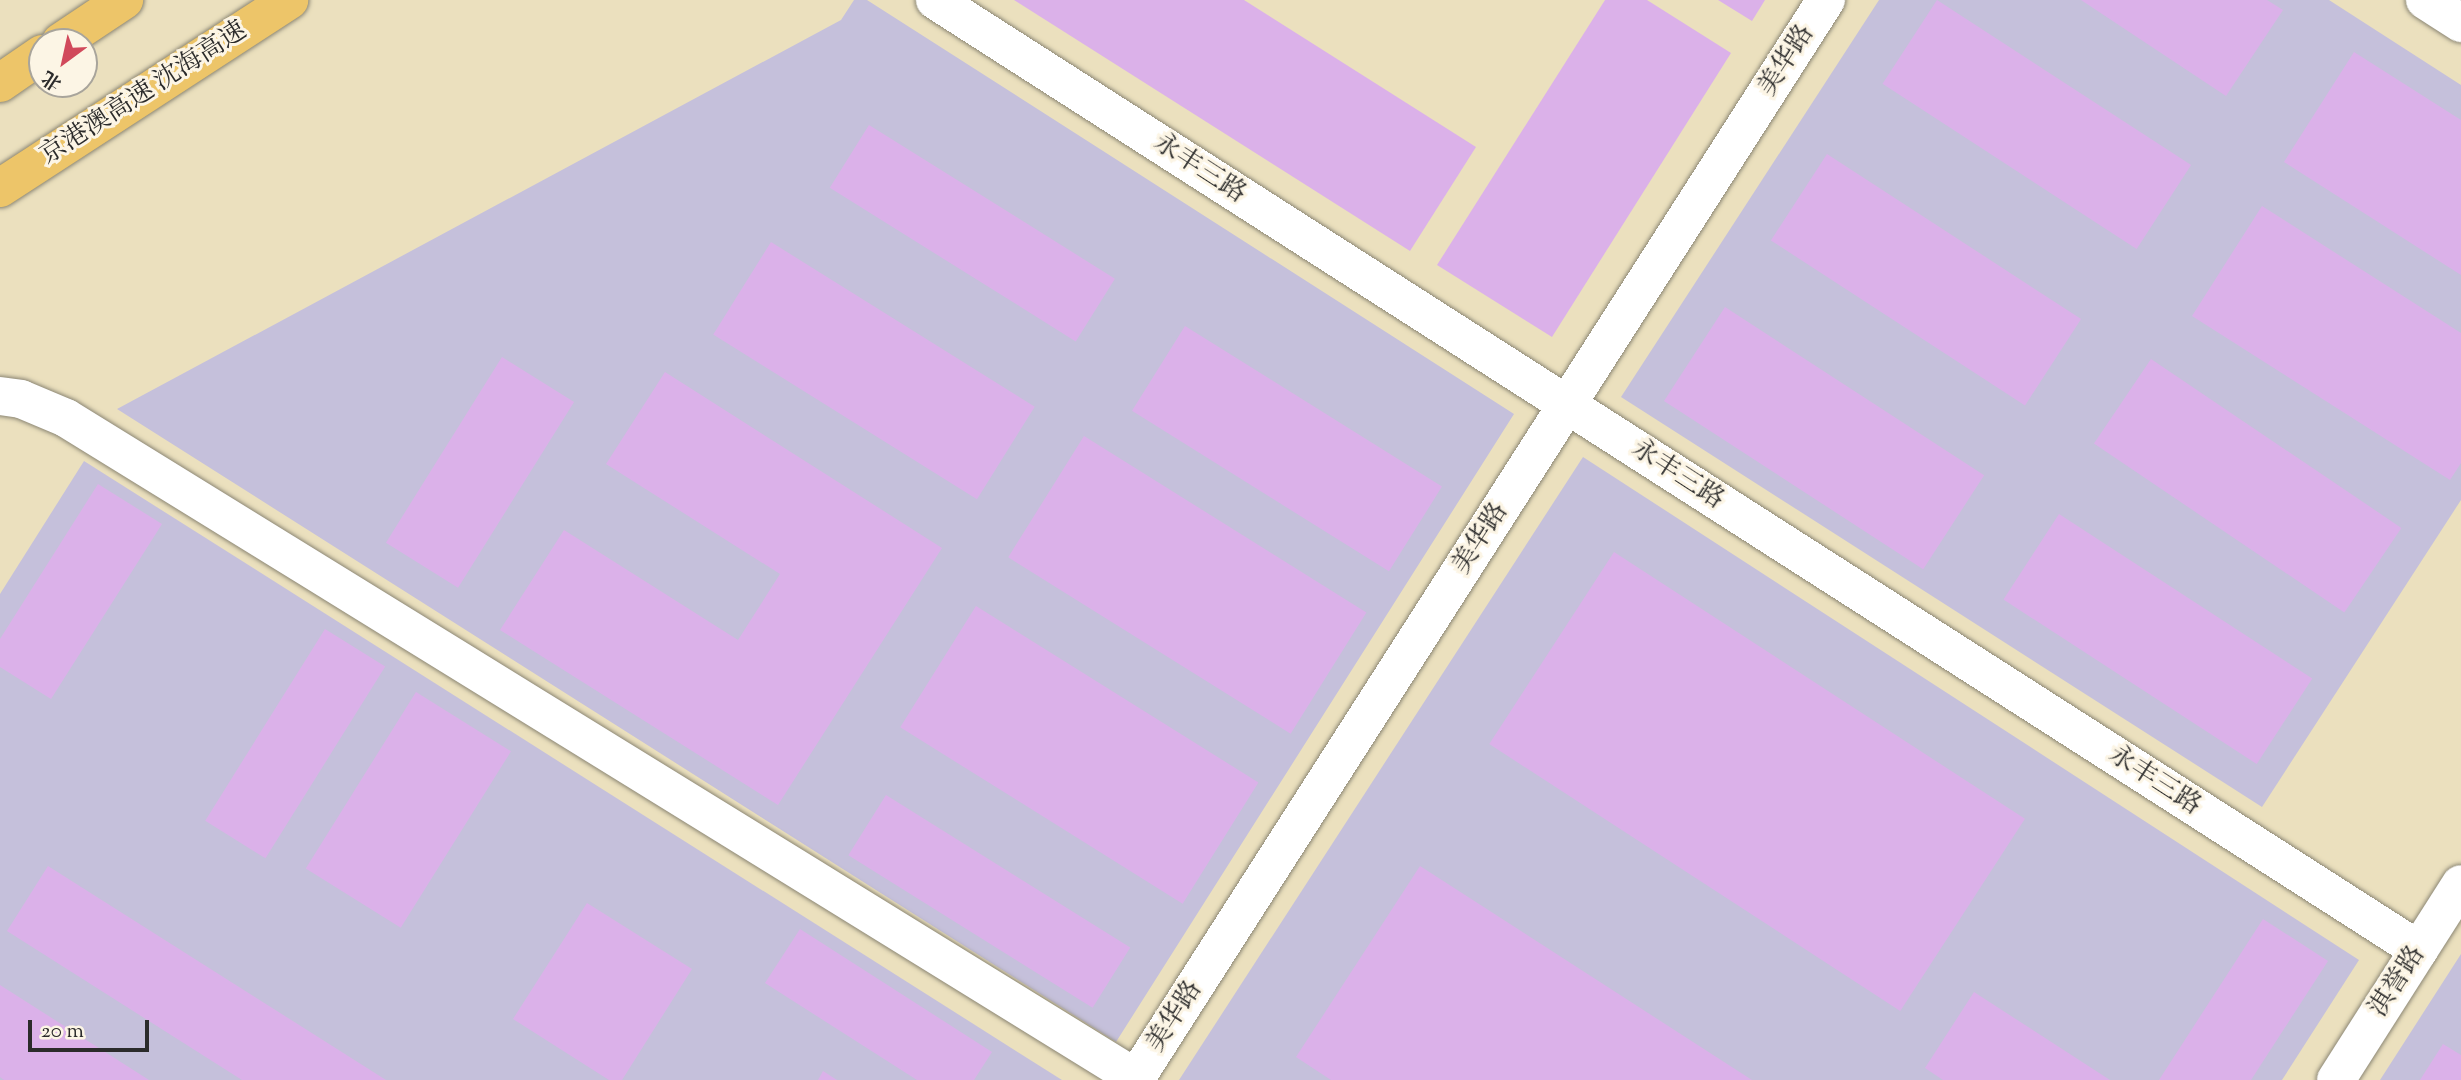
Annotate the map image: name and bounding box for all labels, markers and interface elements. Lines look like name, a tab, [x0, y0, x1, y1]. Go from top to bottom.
street label: 京港澳高速 沈海高速	[35, 16, 253, 172]
street label: 美华路	[1753, 20, 1821, 102]
north arrow	[28, 28, 98, 98]
text: 北	[37, 63, 68, 96]
street label: 永丰三路	[1147, 128, 1251, 210]
street label: 永丰三路	[1625, 434, 1729, 516]
street label: 美华路	[1447, 498, 1515, 580]
street label: 永丰三路	[2102, 740, 2206, 822]
street label: 淇誉路	[2364, 941, 2432, 1023]
street label: 美华路	[1141, 976, 1209, 1058]
scale bar	[32, 1006, 152, 1050]
text: 20 m	[41, 1017, 84, 1047]

